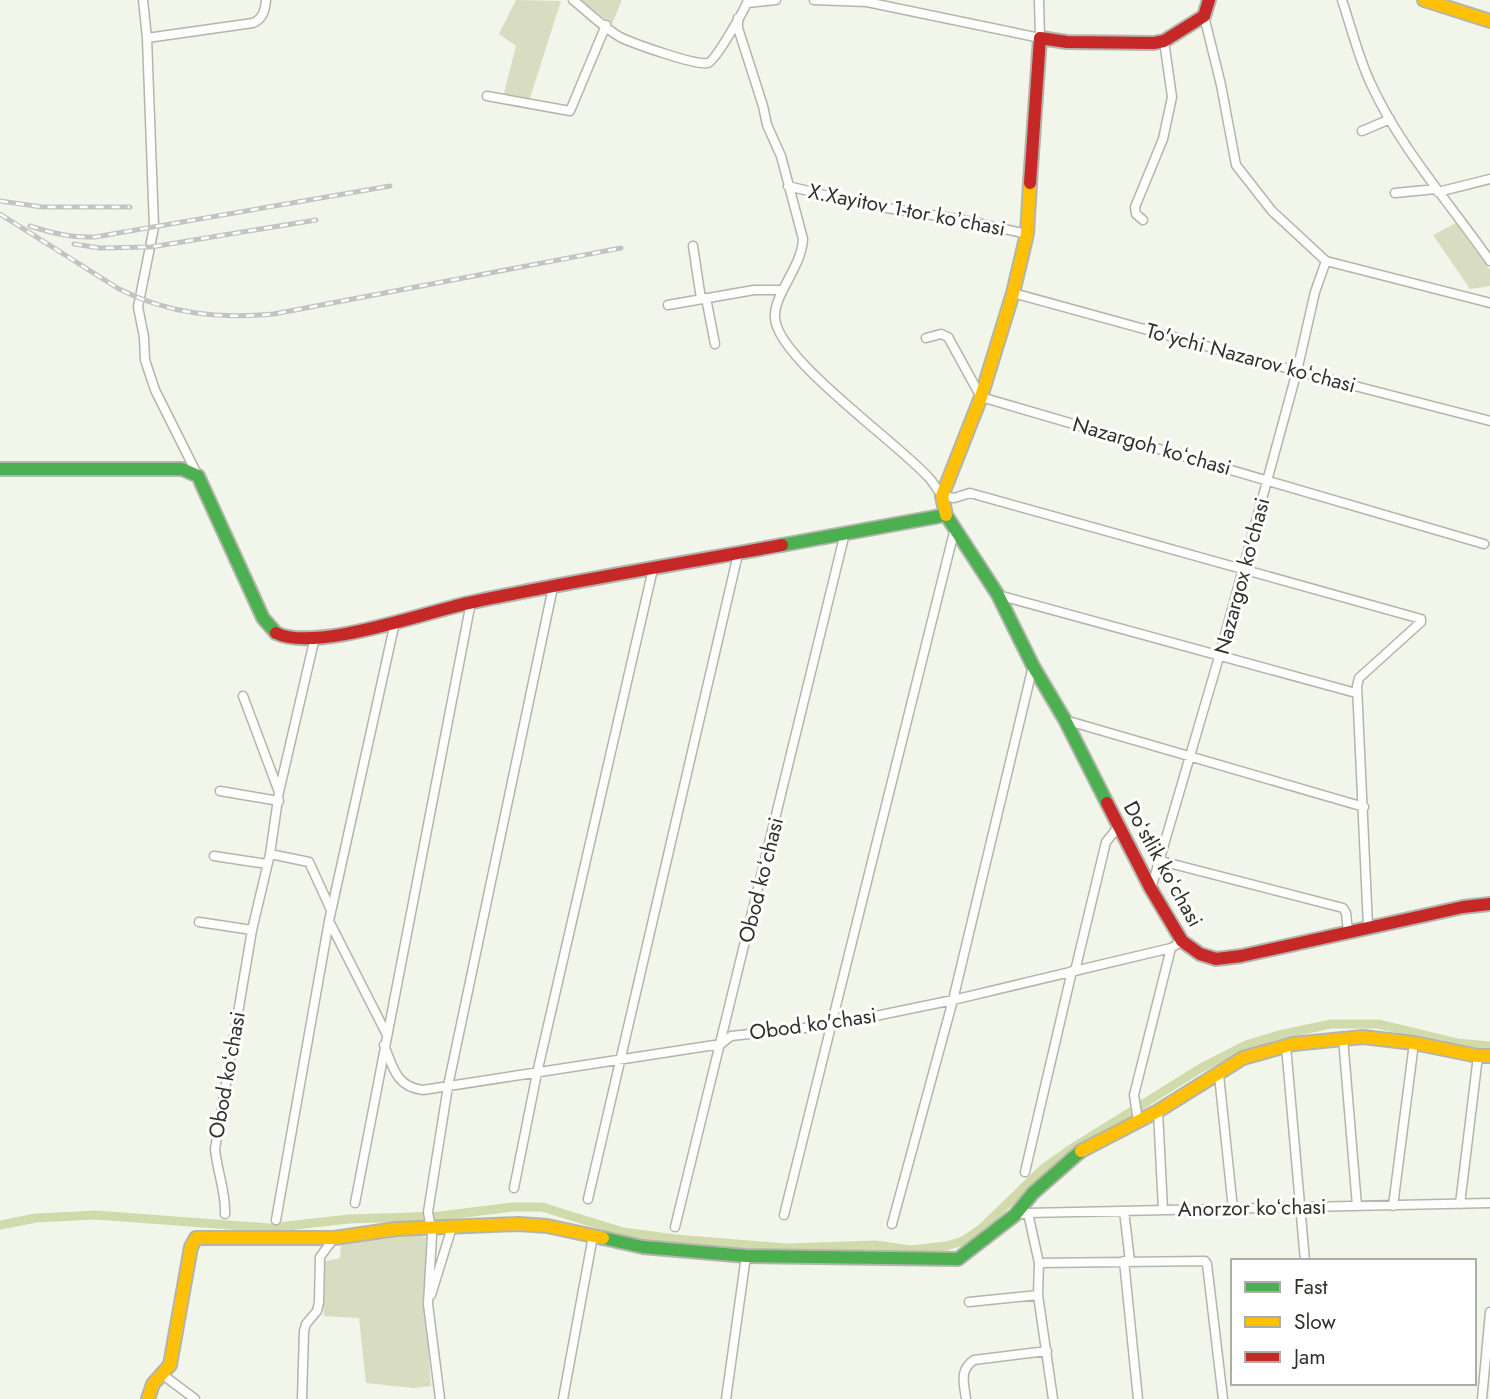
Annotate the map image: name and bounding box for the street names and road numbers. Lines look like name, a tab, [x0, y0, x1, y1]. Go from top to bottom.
street label: X.Xayitov 1-tor koʼchasi	[806, 176, 1008, 244]
street label: To'ychi Nazarov koʻchasi	[1143, 316, 1359, 400]
street label: Nazargoh koʻchasi	[1069, 409, 1235, 483]
street label: Nazargox ko'chasi	[1207, 494, 1277, 658]
street label: Doʻstlik koʻchasi	[1116, 796, 1210, 932]
street label: Obod koʻchasi	[731, 814, 791, 946]
street label: Obod ko'chasi	[747, 1000, 879, 1048]
street label: Obod koʻchasi	[201, 1009, 253, 1141]
street label: Anorzor koʻchasi	[1177, 1192, 1327, 1224]

